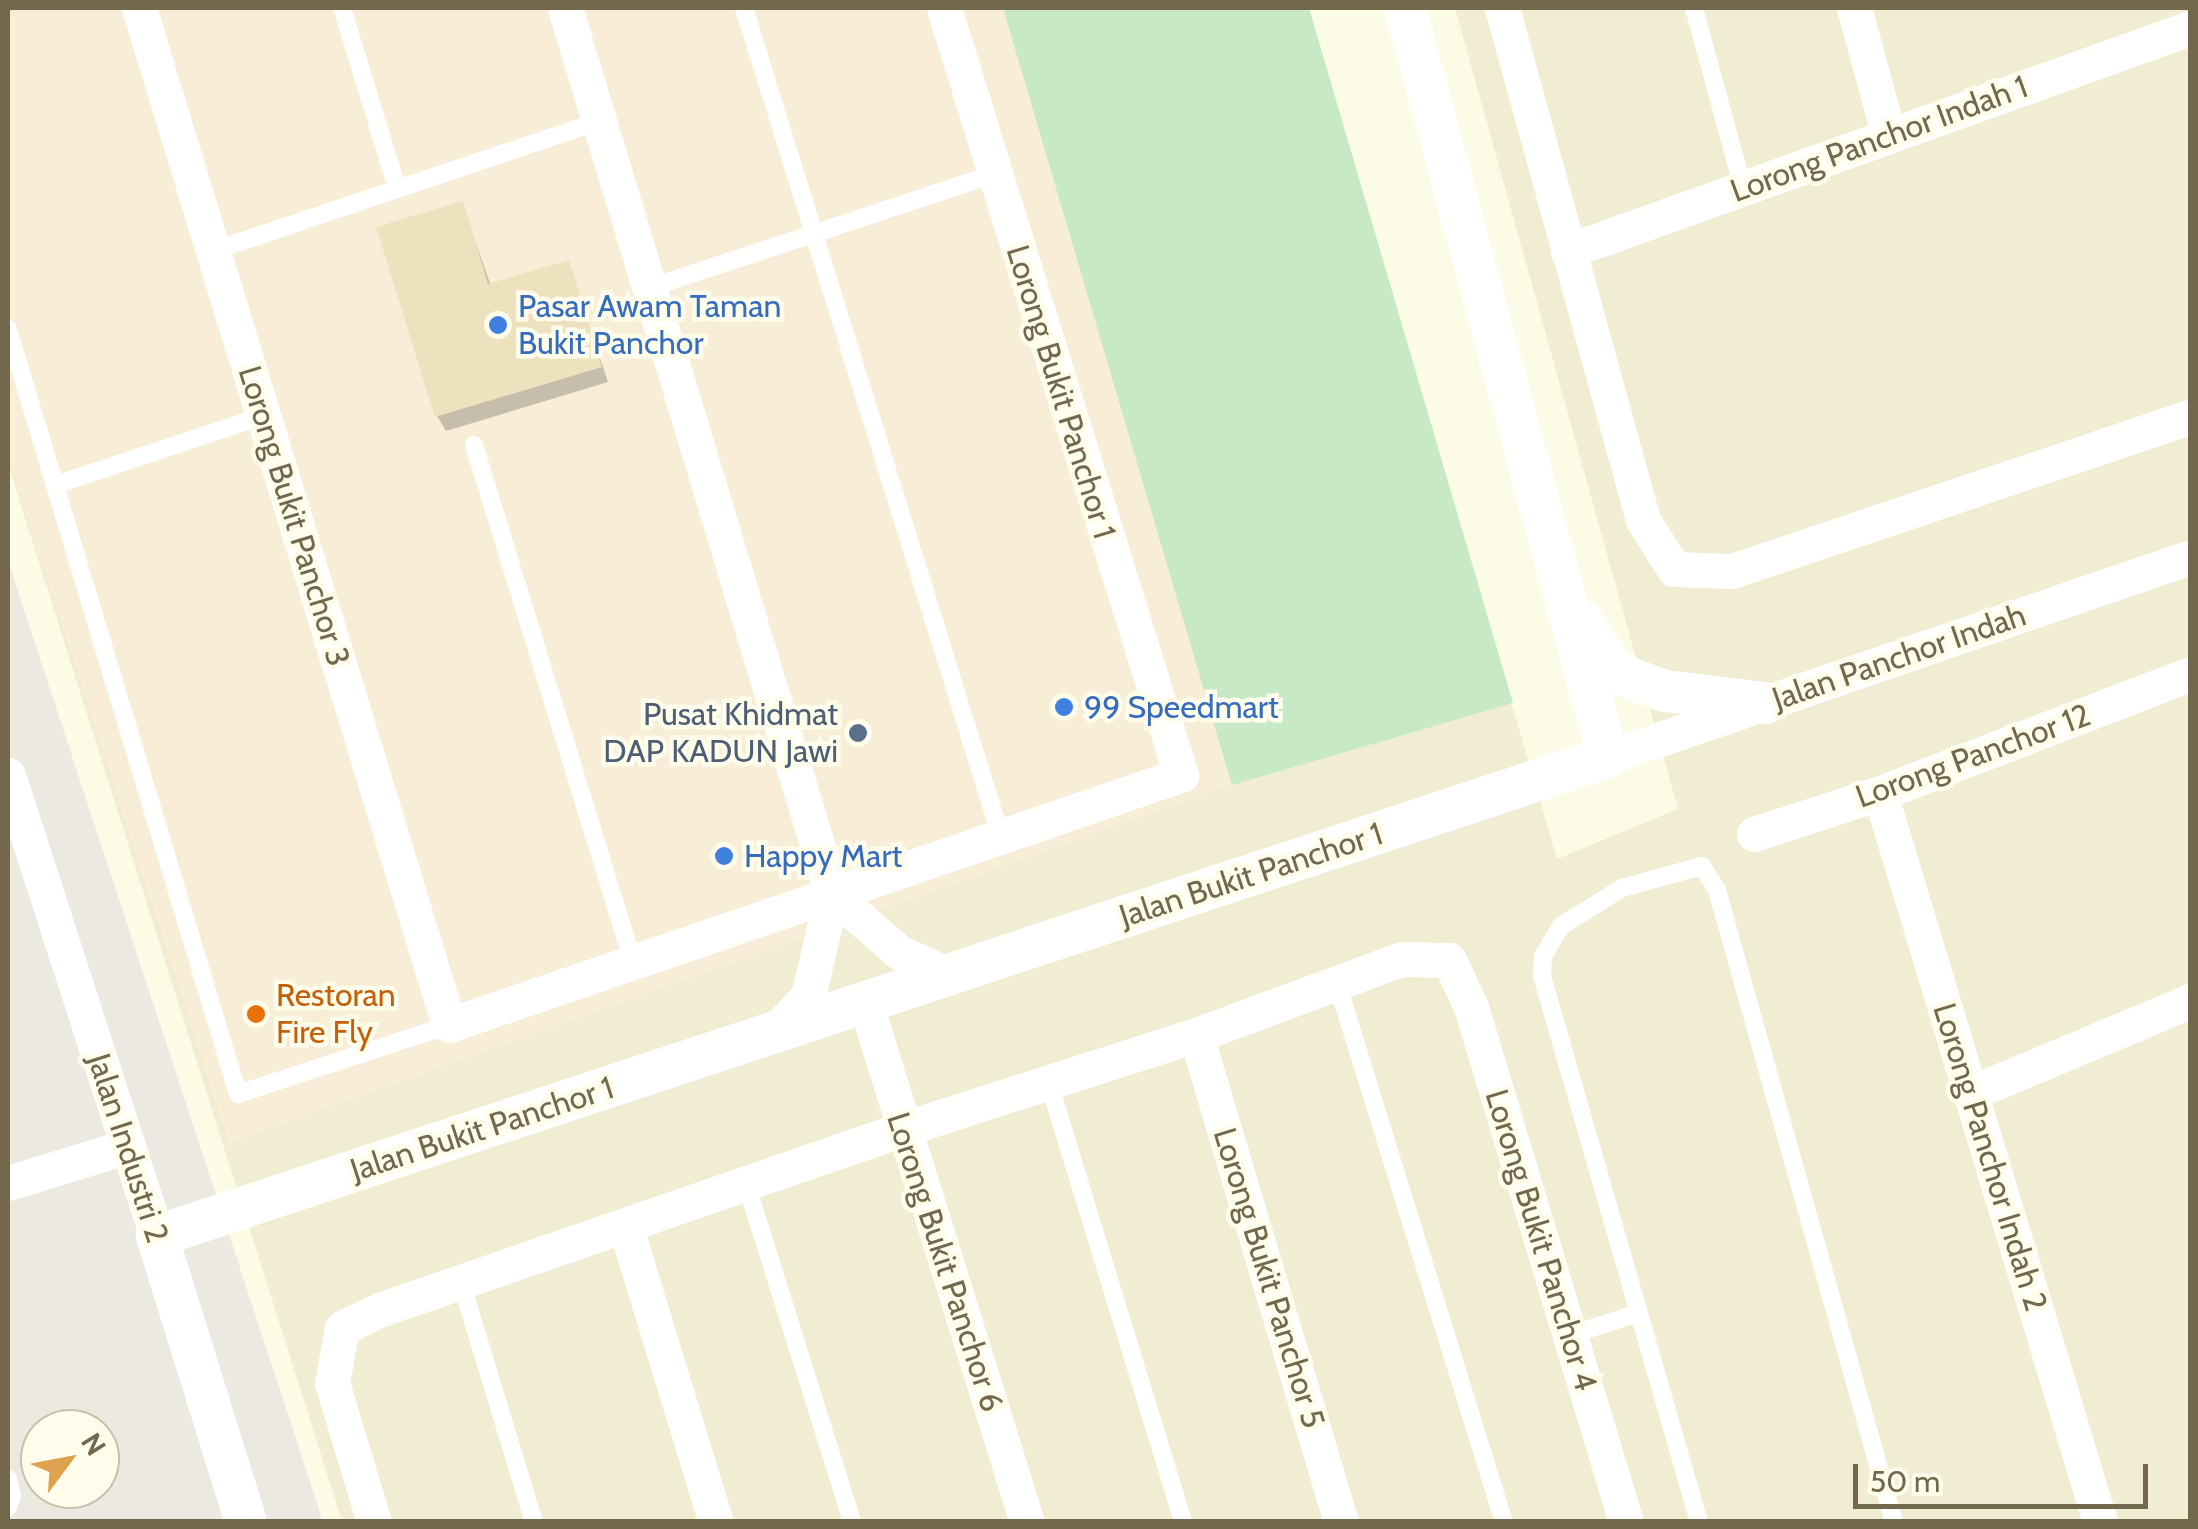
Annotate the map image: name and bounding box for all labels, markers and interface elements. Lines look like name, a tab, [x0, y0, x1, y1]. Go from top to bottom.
street label: Lorong Panchor Indah 1	[1725, 67, 2033, 211]
street label: Lorong Bukit Panchor 1	[998, 241, 1124, 543]
place label: Pasar Awam Taman Bukit Panchor	[518, 288, 781, 363]
marker: Pasar Awam Taman Bukit Panchor	[487, 314, 509, 336]
street label: Lorong Bukit Panchor 3	[230, 361, 358, 671]
street label: Jalan Panchor Indah	[1767, 596, 2031, 718]
place label: 99 Speedmart	[1084, 688, 1279, 726]
place label: Pusat Khidmat DAP KADUN Jawi	[603, 696, 838, 771]
marker: 99 Speedmart	[1053, 696, 1075, 718]
street label: Lorong Panchor 12	[1851, 696, 2095, 816]
marker: Pusat Khidmat DAP KADUN Jawi	[847, 722, 869, 744]
street label: Jalan Bukit Panchor 1	[1115, 814, 1387, 936]
place label: Happy Mart	[744, 837, 902, 875]
marker: Happy Mart	[713, 845, 735, 867]
place label: Restoran Fire Fly	[276, 977, 396, 1052]
street label: Lorong Panchor Indah 2	[1925, 999, 2055, 1315]
marker: Restoran Fire Fly	[245, 1003, 267, 1025]
street label: Jalan Industri 2	[79, 1049, 177, 1247]
street label: Jalan Bukit Panchor 1	[346, 1068, 618, 1190]
street label: Lorong Bukit Panchor 4	[1477, 1085, 1605, 1395]
street label: Lorong Bukit Panchor 6	[878, 1107, 1012, 1417]
street label: Lorong Bukit Panchor 5	[1205, 1123, 1333, 1433]
north arrow	[20, 1409, 120, 1509]
text: N	[74, 1427, 113, 1462]
scale bar	[1858, 1444, 2153, 1506]
text: 50 m	[1870, 1463, 1940, 1500]

